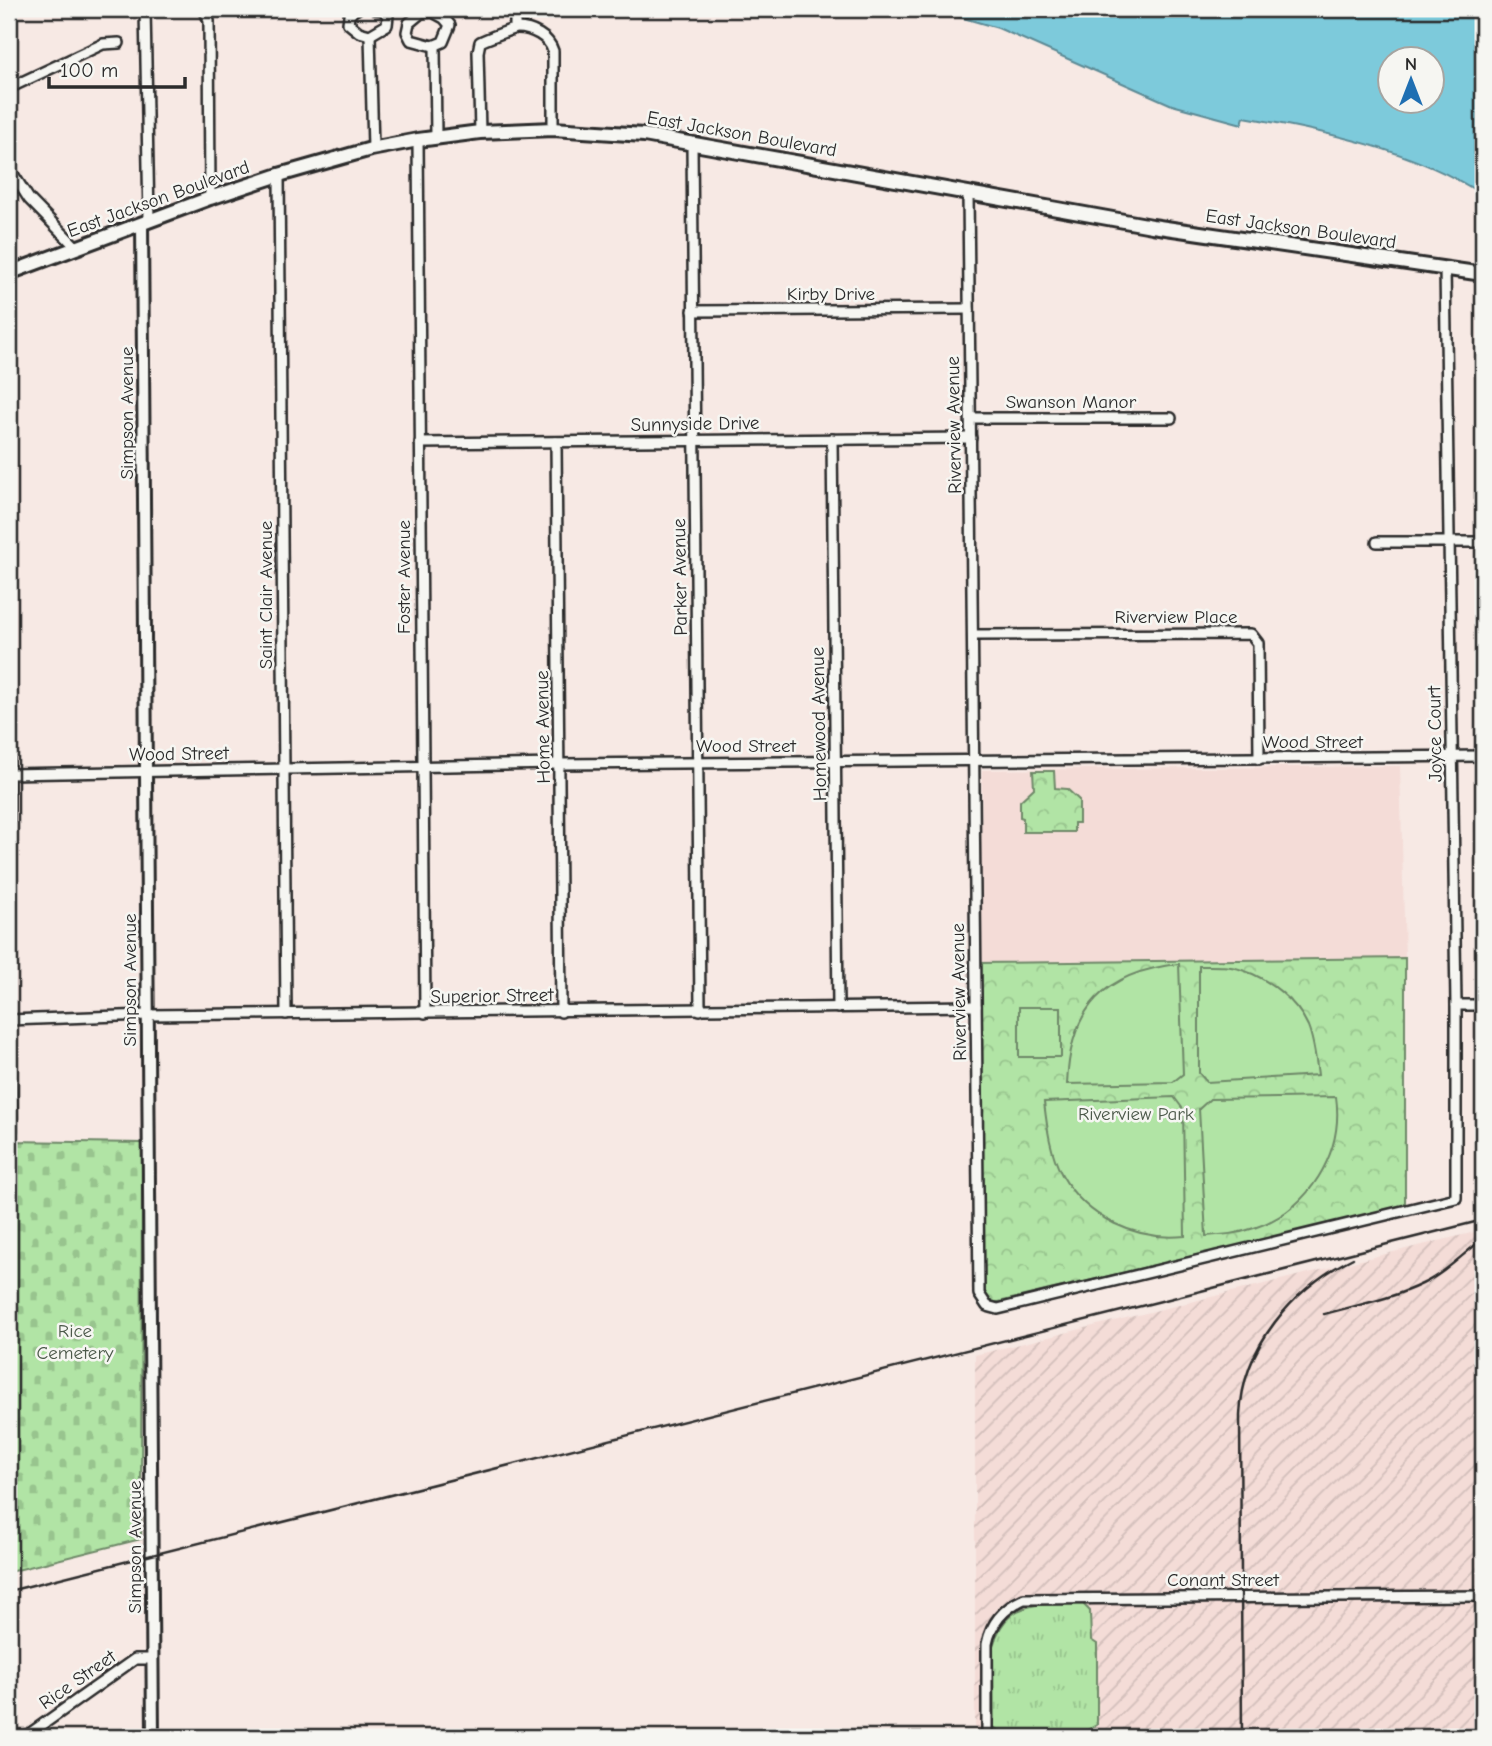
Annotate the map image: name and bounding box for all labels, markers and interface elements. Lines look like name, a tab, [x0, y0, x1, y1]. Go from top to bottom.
scale bar	[49, 46, 186, 90]
north arrow	[1376, 46, 1446, 116]
text: N	[1405, 53, 1417, 75]
text: 100 m	[60, 58, 118, 82]
street label: East Jackson Boulevard	[645, 106, 838, 162]
street label: East Jackson Boulevard	[64, 156, 252, 242]
street label: East Jackson Boulevard	[1204, 205, 1398, 253]
street label: Kirby Drive	[787, 283, 875, 305]
street label: Simpson Avenue	[116, 346, 138, 480]
street label: Riverview Avenue	[942, 356, 966, 494]
street label: Swanson Manor	[1006, 391, 1137, 413]
street label: Sunnyside Drive	[630, 412, 760, 436]
street label: Parker Avenue	[668, 518, 692, 636]
street label: Foster Avenue	[393, 520, 415, 634]
street label: Saint Clair Avenue	[255, 521, 277, 669]
street label: Riverview Place	[1114, 606, 1238, 628]
street label: Homewood Avenue	[807, 647, 831, 801]
street label: Home Avenue	[531, 670, 555, 784]
street label: Joyce Court	[1423, 685, 1447, 782]
street label: Wood Street	[1263, 731, 1363, 753]
street label: Wood Street	[696, 735, 796, 757]
street label: Wood Street	[129, 742, 230, 766]
street label: Simpson Avenue	[119, 913, 141, 1047]
street label: Riverview Avenue	[947, 923, 971, 1061]
street label: Superior Street	[430, 984, 554, 1008]
park label: Riverview Park	[1078, 1103, 1195, 1125]
park label: Rice Cemetery	[37, 1320, 114, 1364]
street label: Simpson Avenue	[124, 1480, 146, 1614]
street label: Conant Street	[1167, 1569, 1280, 1591]
street label: Rice Street	[35, 1645, 120, 1714]

